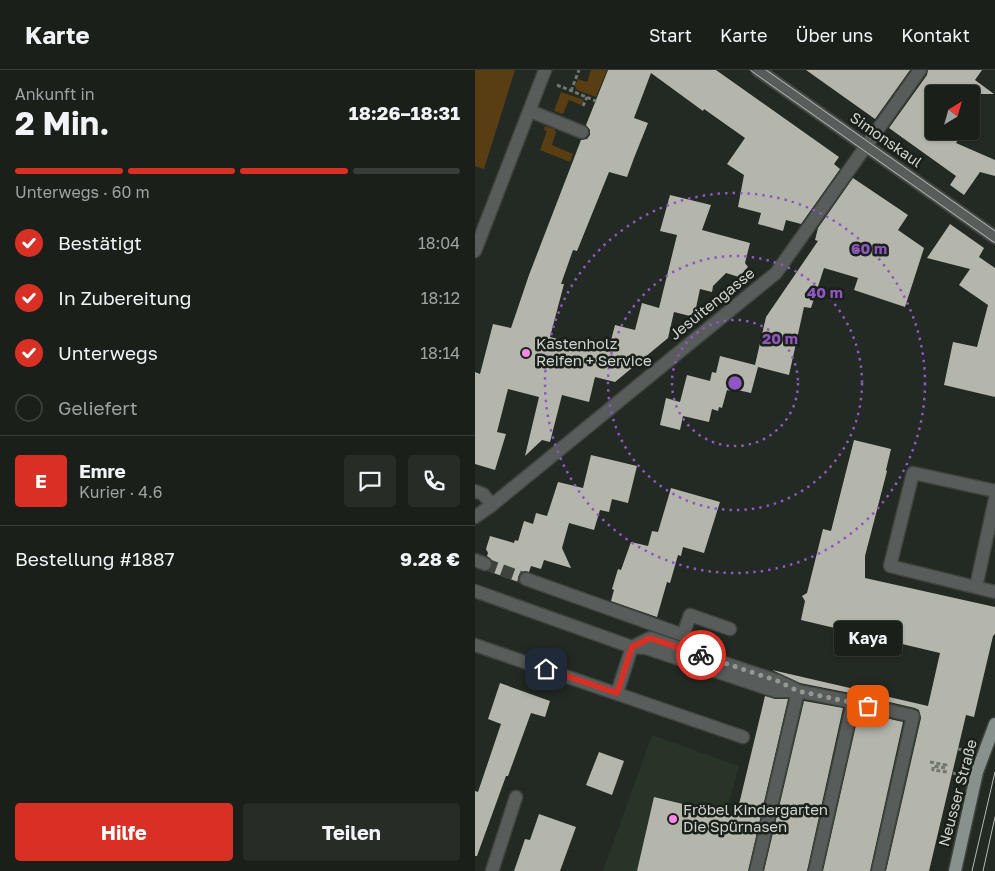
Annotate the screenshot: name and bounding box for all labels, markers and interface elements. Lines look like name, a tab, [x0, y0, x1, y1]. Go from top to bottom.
text: Karte	[25, 20, 90, 49]
text: Start	[649, 24, 692, 46]
text: Karte	[720, 24, 767, 46]
text: Über uns	[795, 24, 873, 46]
text: Kontakt	[901, 24, 970, 46]
text: Ankunft in	[15, 84, 95, 104]
north arrow	[925, 85, 980, 140]
map controls	[925, 85, 980, 140]
text: 18:26–18:31	[349, 101, 460, 124]
text: 2 Min.	[15, 104, 109, 142]
street label: Simonskaul	[847, 108, 926, 171]
text: Unterwegs · 60 m	[15, 182, 150, 202]
icon: check	[15, 229, 43, 257]
text: Bestätigt	[58, 231, 142, 254]
text: 18:04	[418, 233, 460, 253]
text: 60 m	[851, 239, 887, 257]
street label: Jesuitengasse	[665, 263, 758, 343]
text: 40 m	[807, 283, 843, 301]
icon: check	[15, 284, 43, 312]
text: In Zubereitung	[58, 286, 191, 309]
text: 18:12	[421, 288, 460, 308]
text: 20 m	[762, 329, 798, 347]
place label: Kastenholz Reifen + Service	[536, 334, 652, 369]
icon: check	[15, 339, 43, 367]
text: Unterwegs	[58, 341, 158, 364]
text: 18:14	[420, 343, 460, 363]
marker: Kastenholz Reifen + Service	[520, 347, 532, 359]
centre of rings	[726, 374, 744, 392]
text: Geliefert	[58, 396, 138, 419]
button: chat	[344, 455, 396, 507]
button: phone	[408, 455, 460, 507]
text: Emre	[79, 459, 126, 482]
text: E	[35, 469, 47, 492]
text: Kurier · 4.6	[79, 482, 163, 502]
text: Bestellung #1887	[15, 547, 175, 570]
text: 9.28 €	[400, 547, 460, 570]
callout: Kaya	[834, 621, 902, 656]
text: Kaya	[849, 628, 887, 648]
courier	[676, 630, 726, 680]
icon: bike	[687, 641, 715, 669]
pin	[525, 648, 567, 690]
icon: home	[532, 655, 560, 683]
pin	[847, 685, 889, 727]
icon: bag	[854, 692, 882, 720]
street label: Neusser Straße	[934, 737, 980, 848]
place label: Fröbel Kindergarten Die Spürnasen	[683, 800, 828, 835]
button: Hilfe	[15, 803, 233, 861]
button: Teilen	[243, 803, 460, 861]
marker: Fröbel Kindergarten Die Spürnasen	[667, 813, 679, 825]

